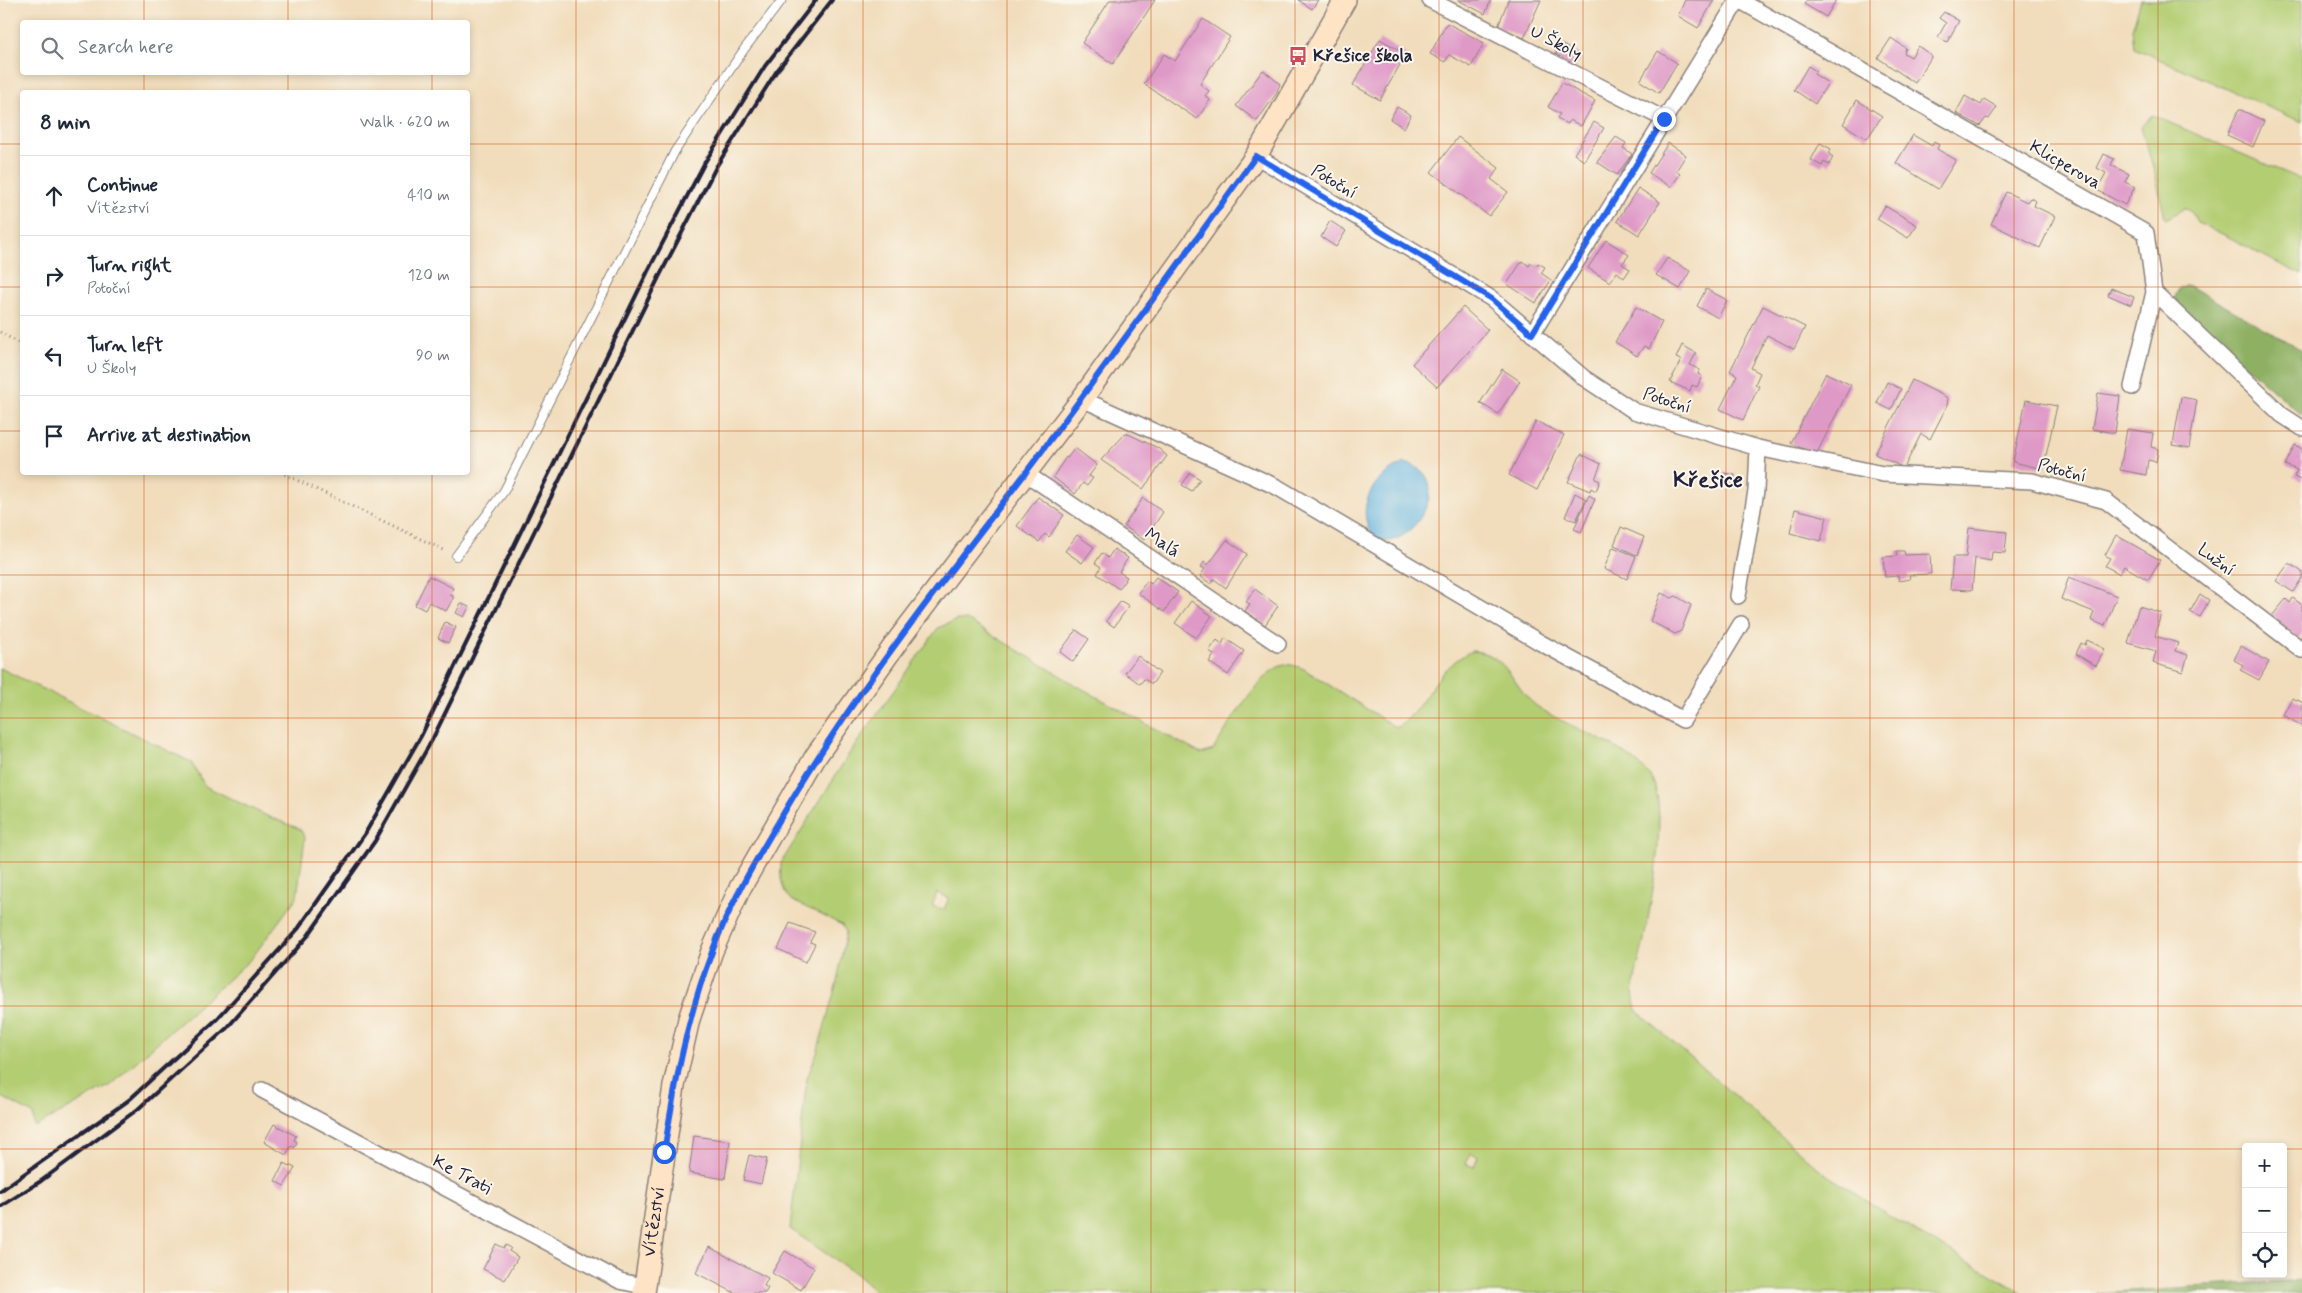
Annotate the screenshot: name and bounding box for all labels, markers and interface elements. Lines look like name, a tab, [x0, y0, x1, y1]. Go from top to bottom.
search box	[20, 20, 470, 75]
street label: U Školy	[1526, 20, 1586, 66]
icon: search	[38, 34, 66, 62]
text: Search here	[78, 35, 174, 60]
place label: Křešice škola	[1313, 44, 1413, 68]
bus stop icon: Křešice škola	[1287, 45, 1309, 67]
route end	[1653, 108, 1676, 131]
text: 8 min	[40, 109, 91, 137]
text: Walk · 620 m	[360, 112, 450, 133]
street label: Klicperova	[2025, 135, 2105, 195]
street label: Potoční	[1307, 159, 1361, 205]
text: Continue	[87, 173, 158, 198]
icon: ahead	[40, 182, 68, 210]
text: 410 m	[407, 185, 450, 206]
text: Vítězství	[87, 198, 150, 219]
text: Turn right	[87, 253, 171, 278]
icon: right	[40, 262, 68, 290]
text: 120 m	[408, 265, 450, 286]
text: Potoční	[87, 278, 131, 299]
text: Turn left	[87, 333, 163, 358]
icon: left	[40, 342, 68, 370]
text: 90 m	[416, 345, 450, 366]
text: U Školy	[87, 358, 136, 379]
street label: Potoční	[1640, 382, 1694, 420]
icon: arrive	[40, 422, 68, 450]
text: Arrive at destination	[87, 423, 251, 448]
street label: Potoční	[2035, 453, 2089, 489]
district label: Křešice	[1673, 467, 1743, 495]
street label: Malá	[1140, 522, 1184, 564]
street label: Lužní	[2192, 538, 2240, 582]
route start	[653, 1141, 676, 1164]
map controls	[2242, 1143, 2287, 1278]
button: +	[2242, 1143, 2287, 1188]
street label: Ke Trati	[428, 1149, 496, 1201]
street label: Vítězství	[637, 1185, 671, 1258]
button: −	[2242, 1188, 2287, 1233]
button: locate	[2242, 1233, 2287, 1278]

